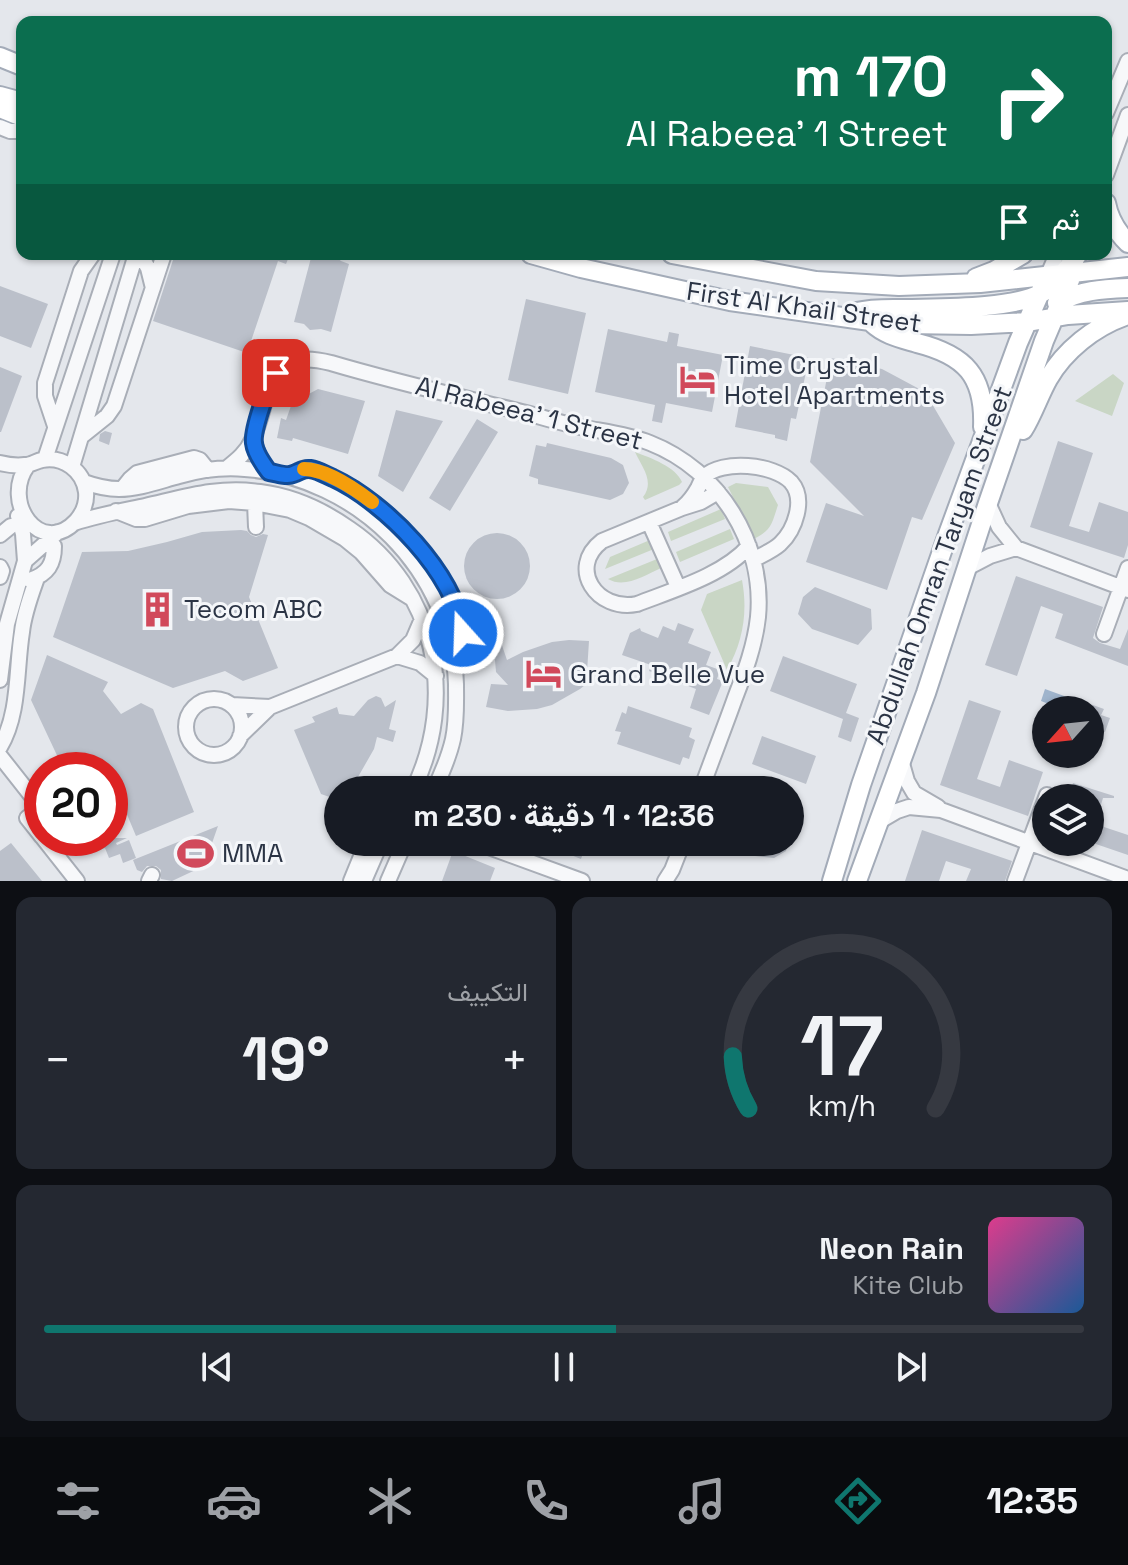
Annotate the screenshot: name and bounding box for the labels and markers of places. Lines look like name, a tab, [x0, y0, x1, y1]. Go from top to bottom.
pin	[242, 339, 310, 407]
place label: Time Crystal Hotel Apartments	[724, 348, 945, 412]
hotel icon: Time Crystal Hotel Apartments	[679, 361, 717, 399]
building icon: Tecom ABC	[139, 590, 177, 628]
place label: Tecom ABC	[184, 592, 323, 626]
hotel icon: Grand Belle Vue	[525, 655, 563, 693]
place label: Grand Belle Vue	[570, 657, 765, 691]
sports icon: MMA	[177, 834, 215, 872]
place label: MMA	[222, 836, 283, 870]

